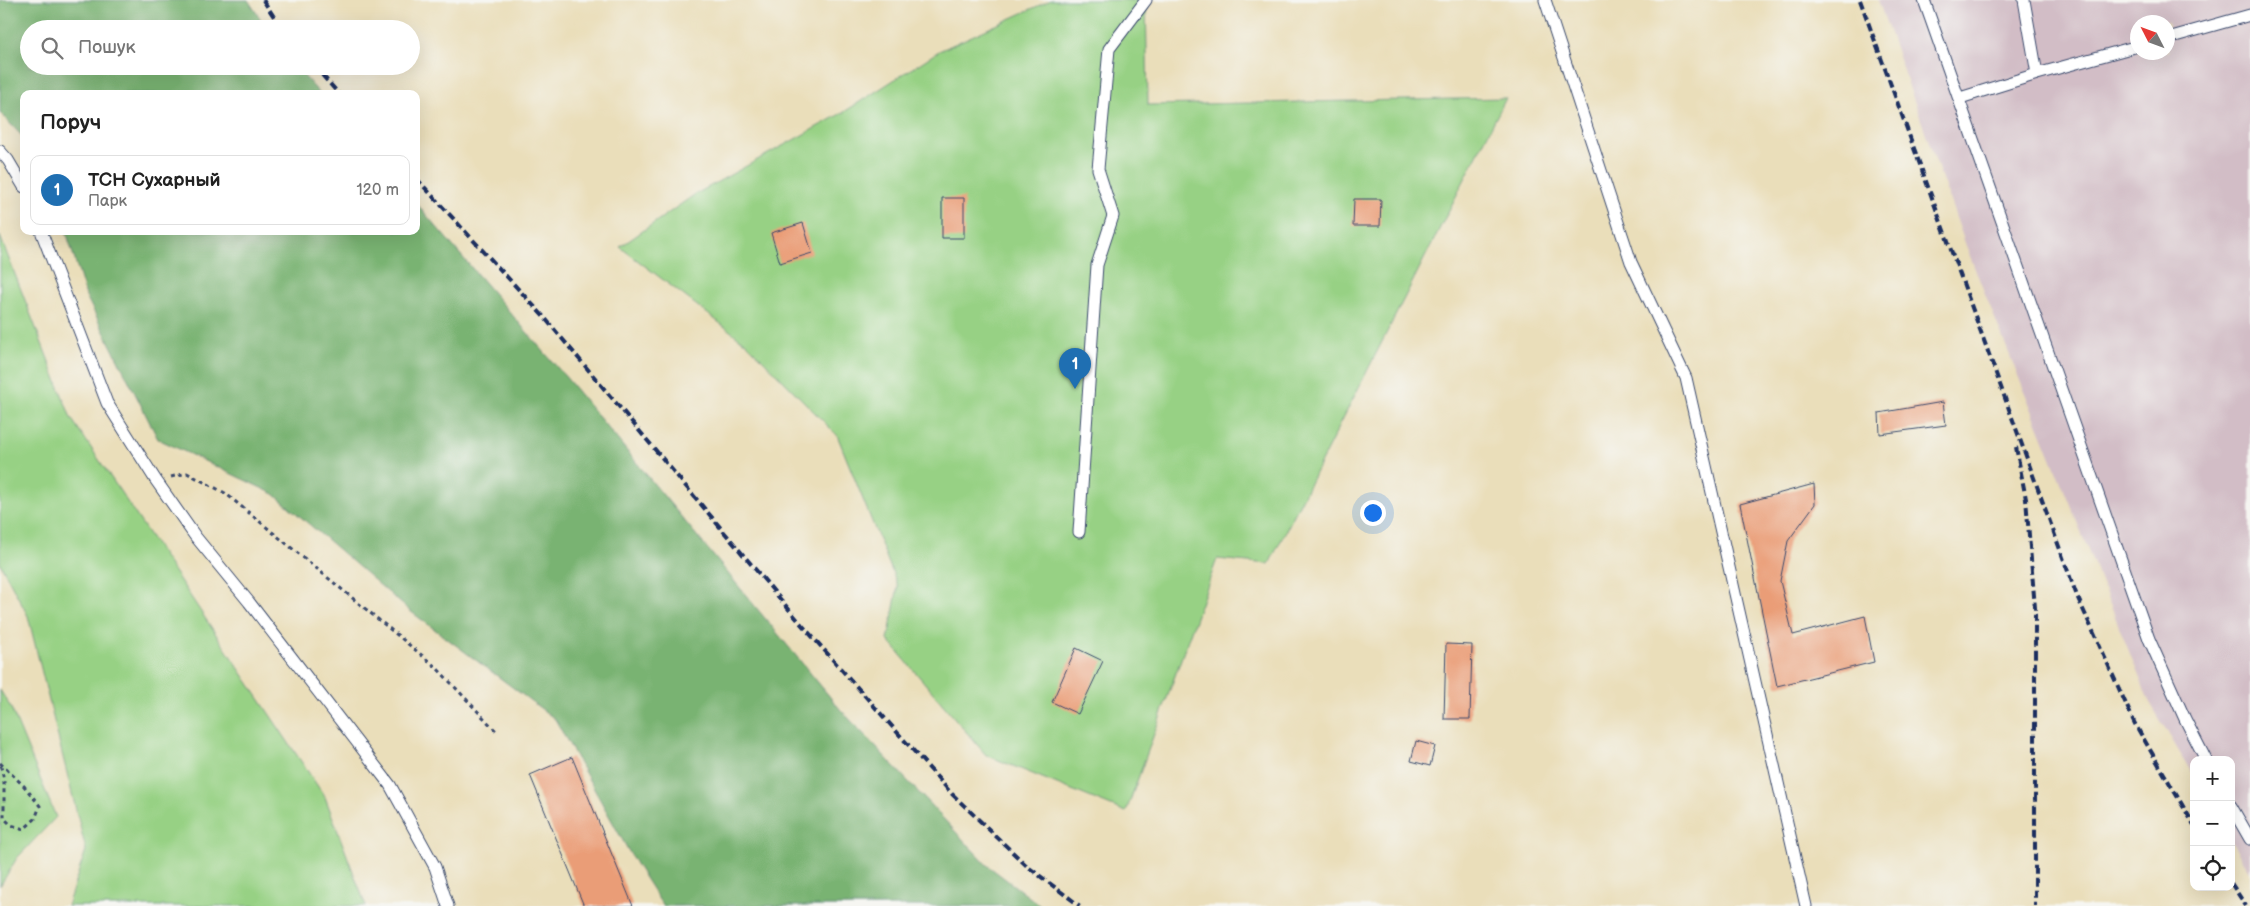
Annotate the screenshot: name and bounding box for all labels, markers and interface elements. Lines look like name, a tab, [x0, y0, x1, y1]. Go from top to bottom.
north arrow	[2130, 15, 2175, 60]
search box	[20, 20, 420, 75]
icon: search	[38, 34, 66, 62]
text: Пошук	[78, 36, 136, 59]
text: Поруч	[40, 110, 101, 135]
text: ТСН Сухарный	[88, 169, 221, 192]
text: 1	[54, 181, 60, 200]
text: 120 m	[356, 181, 399, 200]
text: Парк	[88, 192, 127, 211]
pin: 1	[1059, 348, 1091, 389]
your location	[1360, 500, 1386, 526]
map controls	[2190, 756, 2235, 891]
button: +	[2190, 756, 2235, 801]
button: −	[2190, 801, 2235, 846]
button: locate	[2190, 846, 2235, 891]

